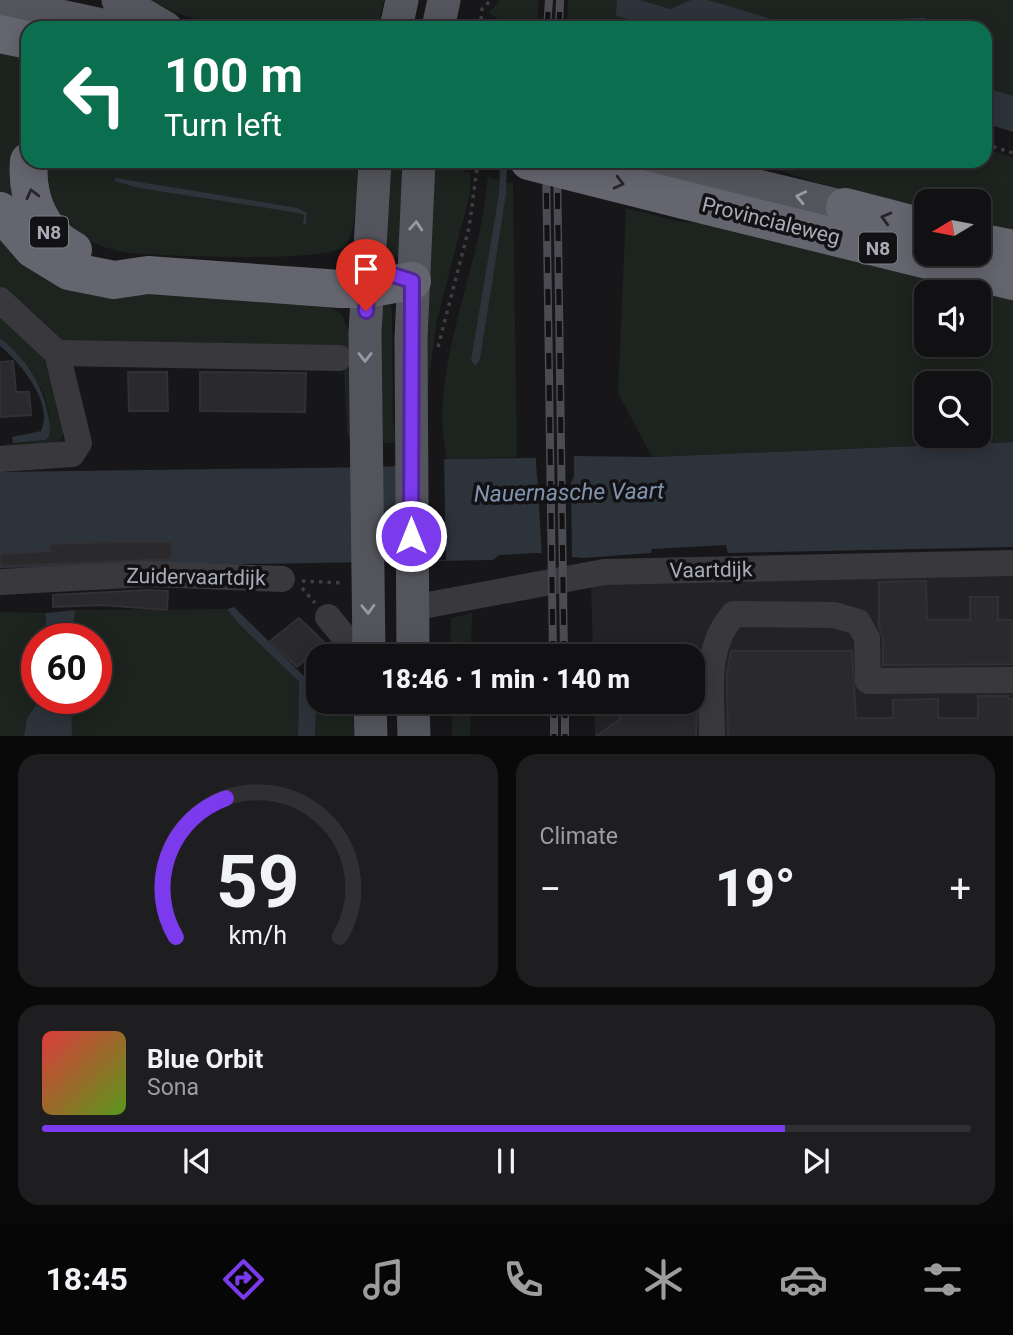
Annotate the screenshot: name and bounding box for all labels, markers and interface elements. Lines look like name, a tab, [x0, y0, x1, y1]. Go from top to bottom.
text: 100 m	[164, 47, 303, 104]
icon: left	[49, 49, 140, 140]
text: Turn left	[164, 106, 282, 144]
one-way arrow	[613, 175, 625, 189]
one-way arrow	[26, 189, 40, 201]
north arrow	[914, 189, 990, 266]
map controls	[914, 189, 991, 448]
one-way arrow	[795, 191, 807, 205]
street label: Provincialeweg	[700, 192, 842, 250]
one-way arrow	[880, 212, 892, 226]
road number: N8	[30, 216, 68, 248]
one-way arrow	[408, 221, 423, 232]
road number: N8	[859, 232, 897, 264]
pin	[336, 239, 396, 311]
icon: arrive	[347, 250, 385, 288]
button: sound	[914, 280, 991, 357]
one-way arrow	[357, 353, 373, 363]
button: search	[914, 371, 991, 448]
water label: Nauernasche Vaart	[474, 477, 665, 508]
position arrow	[374, 499, 448, 573]
street label: Vaartdijk	[669, 557, 753, 583]
street label: Zuidervaartdijk	[126, 564, 266, 590]
one-way arrow	[360, 603, 375, 614]
speed limit sign: 60	[21, 623, 112, 714]
text: 18:46 · 1 min · 140 m	[381, 664, 630, 694]
text: Climate	[540, 823, 618, 850]
text: 59	[216, 839, 300, 925]
text: 19°	[715, 858, 796, 919]
text: −	[540, 867, 561, 911]
text: +	[949, 867, 971, 911]
text: km/h	[228, 920, 287, 949]
text: Blue Orbit	[147, 1044, 263, 1074]
text: Sona	[147, 1074, 199, 1101]
icon: previous	[178, 1142, 216, 1180]
icon: pause	[487, 1142, 525, 1180]
icon: next	[797, 1142, 835, 1180]
icon: directions	[219, 1255, 268, 1304]
icon: music	[359, 1255, 408, 1304]
icon: phone	[499, 1255, 548, 1304]
icon: climate	[639, 1255, 688, 1304]
icon: car	[779, 1255, 828, 1304]
icon: filters	[918, 1255, 967, 1304]
text: 18:45	[45, 1260, 128, 1298]

